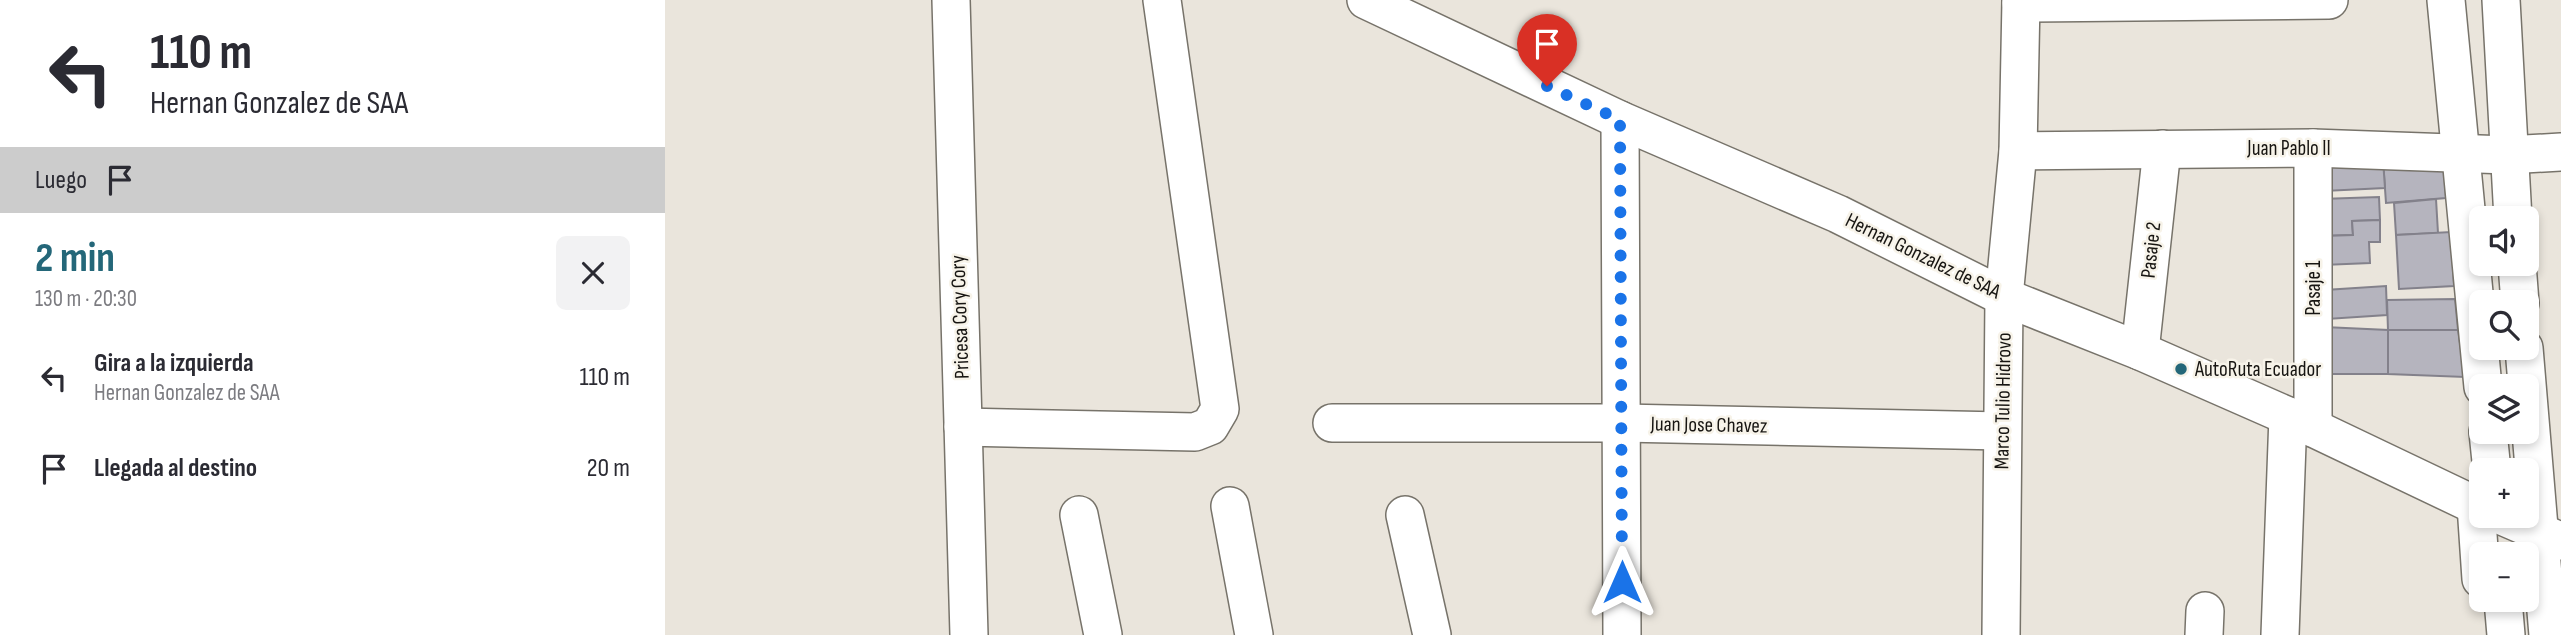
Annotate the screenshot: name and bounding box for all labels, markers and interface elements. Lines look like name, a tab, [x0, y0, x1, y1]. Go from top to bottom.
pin	[1517, 14, 1577, 86]
text: 110 m	[150, 24, 252, 83]
icon: arrive	[1528, 25, 1566, 63]
icon: left	[35, 28, 126, 119]
text: Hernan Gonzalez de SAA	[150, 84, 408, 123]
street label: Juan Pablo II	[2246, 136, 2331, 161]
icon: arrive	[101, 161, 139, 199]
text: Luego	[35, 165, 87, 196]
map controls	[2469, 206, 2539, 612]
button: sound	[2469, 206, 2539, 276]
street label: Hernan Gonzalez de SAA	[1841, 208, 2006, 305]
street label: Pasaje 2	[2136, 221, 2166, 279]
text: 2 min	[35, 233, 115, 284]
button: close	[556, 236, 630, 310]
street label: Pricesa Cory Cory	[945, 255, 975, 379]
street label: Pasaje 1	[2301, 260, 2326, 316]
text: 130 m · 20:30	[35, 285, 137, 313]
button: search	[2469, 290, 2539, 360]
street label: Marco Tulio Hidrovo	[1989, 332, 2017, 470]
text: Gira a la izquierda	[94, 348, 254, 379]
place label: AutoRuta Ecuador	[2194, 357, 2321, 382]
icon: left	[35, 359, 73, 397]
marker: AutoRuta Ecuador	[2173, 361, 2189, 377]
text: 110 m	[579, 362, 630, 393]
button: layers	[2469, 374, 2539, 444]
text: Hernan Gonzalez de SAA	[94, 379, 280, 407]
street label: Juan Jose Chavez	[1649, 411, 1768, 439]
icon: arrive	[35, 450, 73, 488]
text: Llegada al destino	[94, 453, 257, 484]
text: 20 m	[587, 453, 630, 484]
button: +	[2469, 458, 2539, 528]
button: −	[2469, 542, 2539, 612]
position arrow	[1585, 545, 1659, 619]

